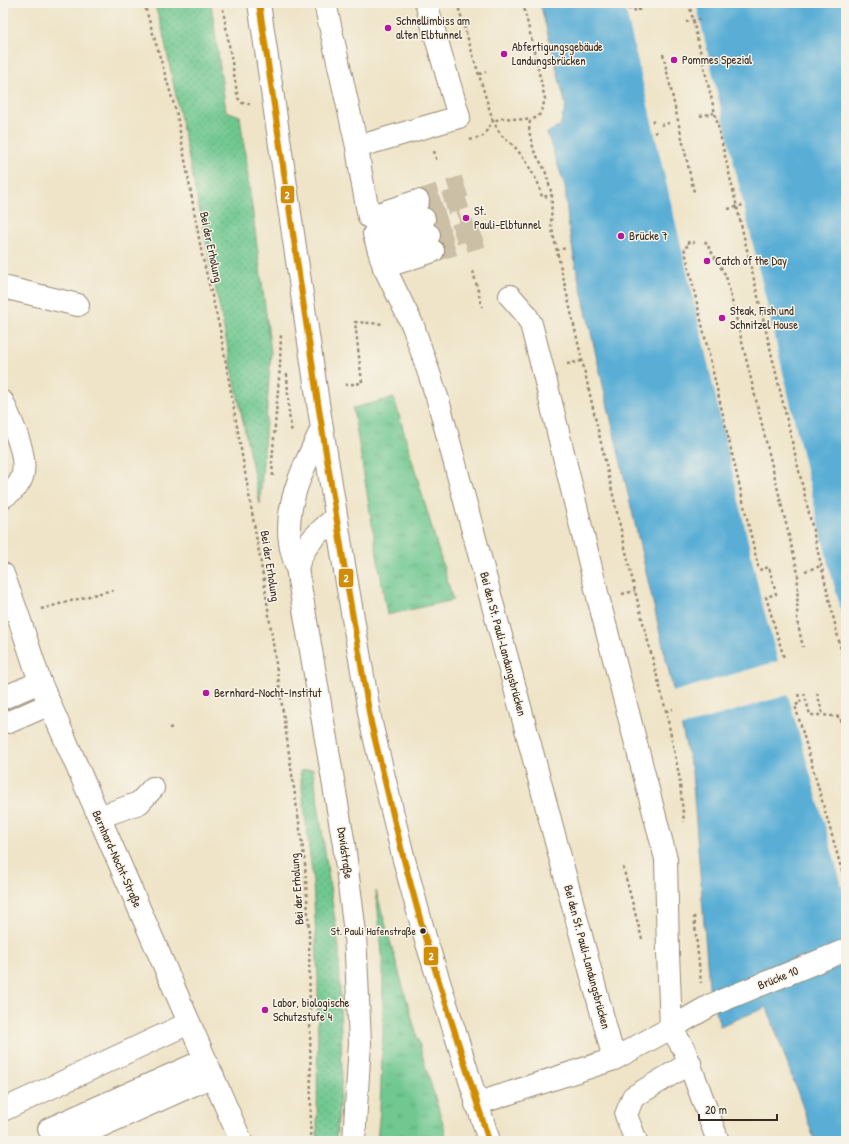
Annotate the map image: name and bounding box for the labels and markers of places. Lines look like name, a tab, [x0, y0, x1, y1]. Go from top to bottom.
place label: Schnellimbiss am alten Elbtunnel	[396, 12, 470, 43]
marker: Schnellimbiss am alten Elbtunnel	[383, 23, 393, 33]
place label: Abfertigungsgebäude Landungsbrücken	[512, 38, 603, 69]
marker: Abfertigungsgebäude Landungsbrücken	[499, 49, 509, 59]
place label: Pommes Spezial	[682, 51, 753, 68]
marker: Pommes Spezial	[669, 55, 679, 65]
place label: St. Pauli-Elbtunnel	[474, 202, 542, 233]
marker: St. Pauli-Elbtunnel	[461, 213, 471, 223]
place label: Brücke 7	[629, 227, 668, 244]
marker: Brücke 7	[616, 231, 626, 241]
place label: Catch of the Day	[715, 252, 787, 269]
marker: Catch of the Day	[702, 256, 712, 266]
place label: Steak, Fish und Schnitzel House	[730, 302, 798, 333]
marker: Steak, Fish und Schnitzel House	[717, 313, 727, 323]
place label: Bernhard-Nocht-Institut	[214, 684, 322, 701]
marker: Bernhard-Nocht-Institut	[201, 688, 211, 698]
place label: St. Pauli Hafenstraße	[331, 924, 417, 938]
marker: St. Pauli Hafenstraße	[418, 926, 428, 936]
place label: Labor, biologische Schutzstufe 4	[273, 994, 350, 1025]
marker: Labor, biologische Schutzstufe 4	[260, 1005, 270, 1015]

